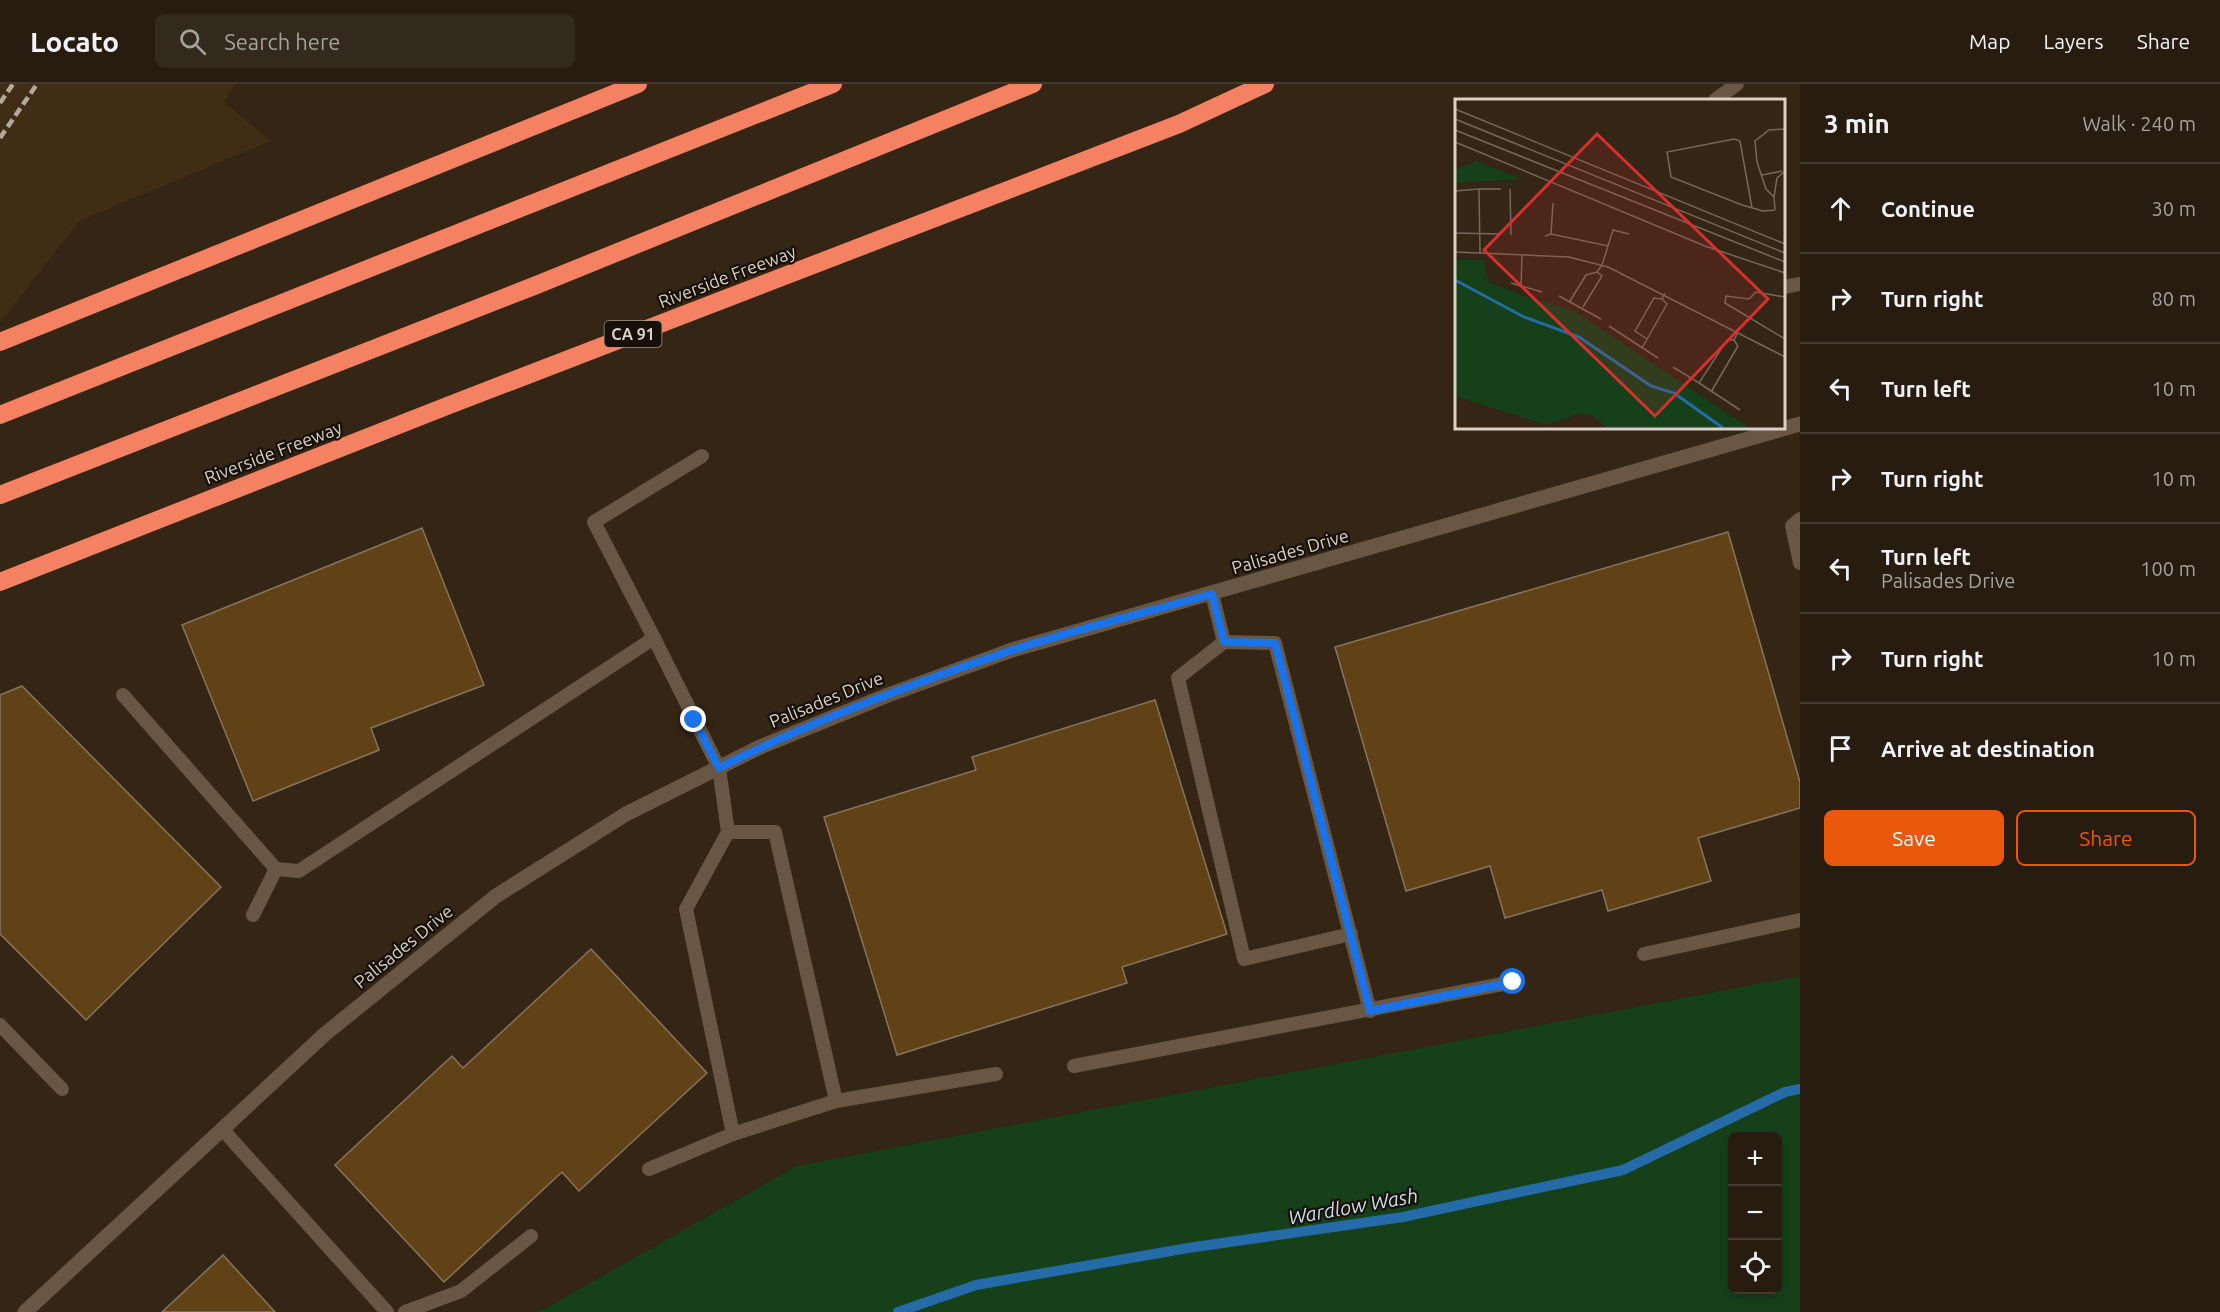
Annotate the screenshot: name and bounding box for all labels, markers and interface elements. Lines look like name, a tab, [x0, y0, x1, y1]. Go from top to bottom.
search box	[155, 14, 575, 68]
icon: search	[176, 25, 209, 58]
text: Locato	[30, 26, 119, 57]
text: Search here	[224, 29, 340, 54]
text: Map	[1969, 29, 2010, 53]
text: Layers	[2043, 29, 2104, 53]
text: Share	[2137, 29, 2190, 53]
inset map	[1455, 99, 1785, 429]
text: 3 min	[1824, 109, 1890, 138]
text: Walk · 240 m	[2083, 112, 2196, 135]
icon: ahead	[1824, 192, 1857, 225]
text: Continue	[1881, 196, 1975, 221]
text: 30 m	[2152, 197, 2196, 220]
street label: Riverside Freeway	[655, 240, 799, 311]
icon: right	[1824, 282, 1857, 315]
text: Turn right	[1881, 286, 1983, 311]
text: 80 m	[2152, 287, 2196, 310]
road number: CA 91	[604, 321, 662, 347]
icon: left	[1824, 372, 1857, 405]
text: Turn left	[1881, 376, 1971, 401]
text: 10 m	[2152, 377, 2196, 400]
street label: Riverside Freeway	[201, 416, 345, 487]
icon: right	[1824, 462, 1857, 495]
text: Turn right	[1881, 466, 1983, 491]
text: 10 m	[2152, 467, 2196, 490]
street label: Palisades Drive	[1229, 525, 1351, 577]
text: Turn left	[1881, 544, 1971, 569]
icon: left	[1824, 552, 1857, 585]
text: 100 m	[2140, 557, 2196, 580]
text: Palisades Drive	[1881, 569, 2015, 592]
icon: right	[1824, 642, 1857, 675]
text: Turn right	[1881, 646, 1983, 671]
text: 10 m	[2152, 647, 2196, 670]
street label: Palisades Drive	[766, 667, 886, 731]
route end	[680, 706, 706, 732]
icon: arrive	[1824, 732, 1857, 765]
text: Arrive at destination	[1881, 736, 2095, 761]
button: Save	[1824, 810, 2004, 866]
button: Share	[2016, 810, 2196, 866]
street label: Palisades Drive	[350, 900, 456, 992]
route start	[1499, 968, 1525, 994]
map controls	[1728, 1132, 1782, 1294]
button: +	[1728, 1132, 1782, 1186]
water label: Wardlow Wash	[1286, 1183, 1420, 1229]
button: −	[1728, 1186, 1782, 1240]
button: locate	[1728, 1240, 1782, 1294]

